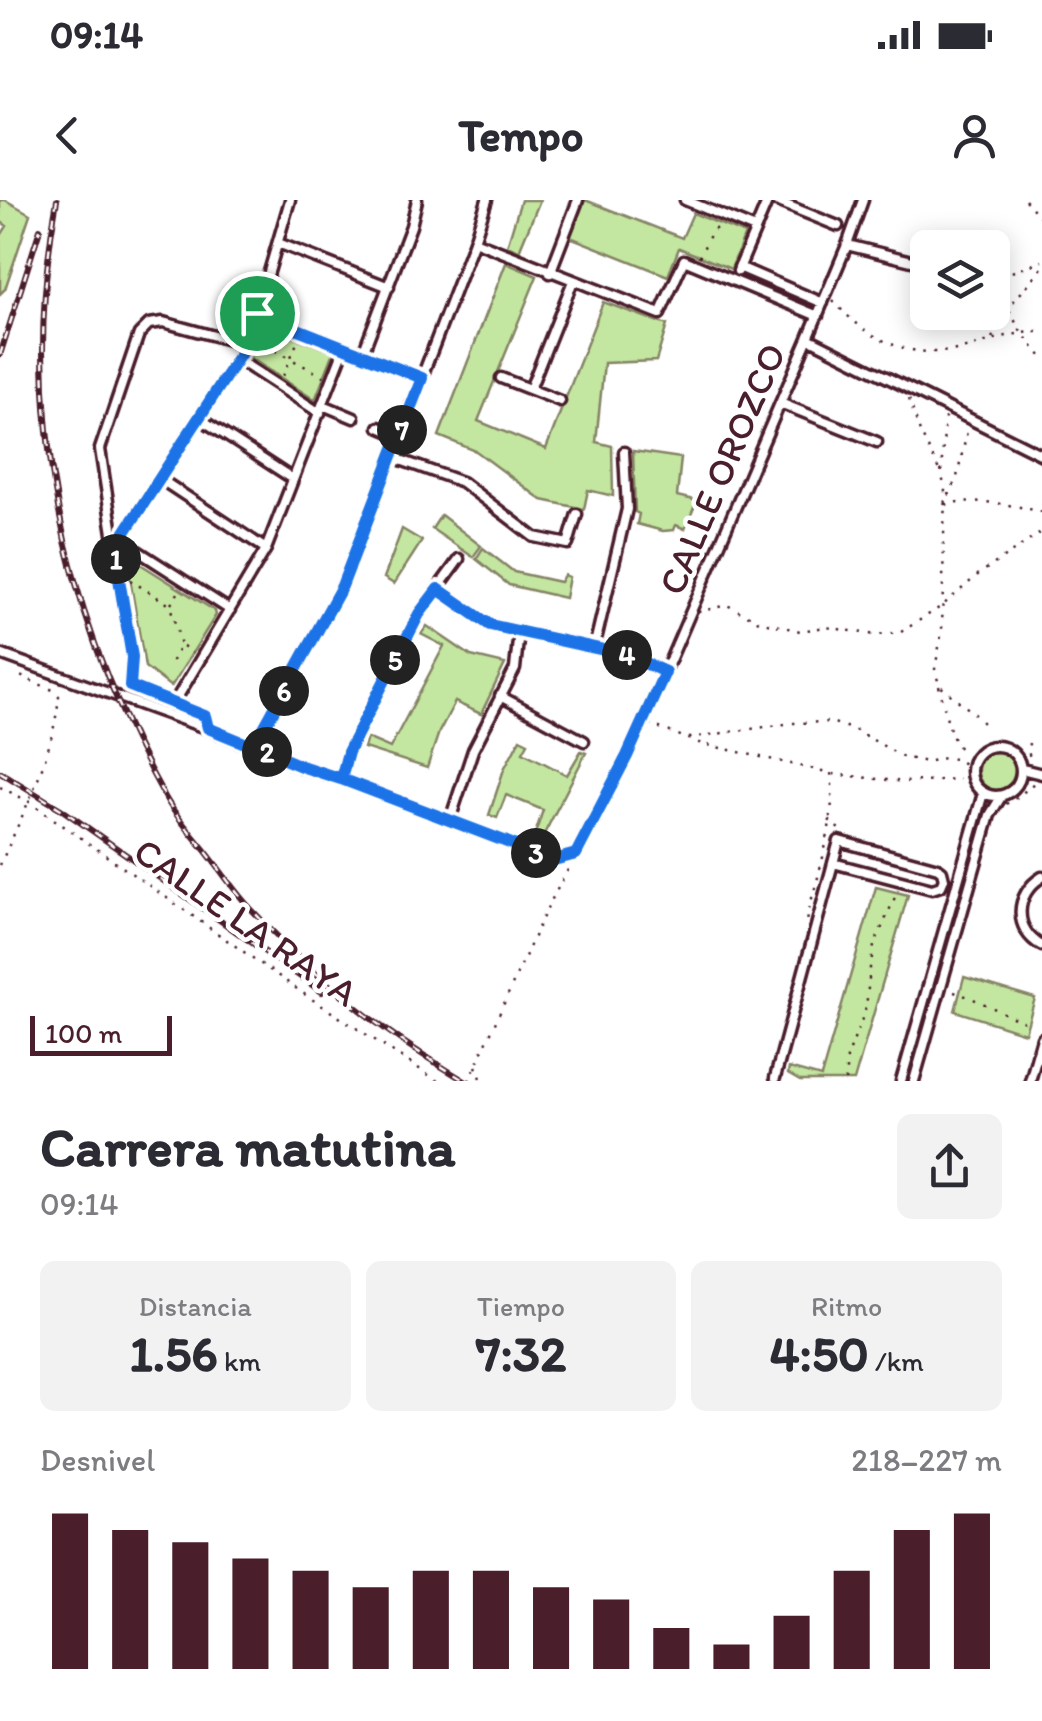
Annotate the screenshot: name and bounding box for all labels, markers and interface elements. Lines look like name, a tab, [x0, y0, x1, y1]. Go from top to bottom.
text: 09:14	[50, 12, 143, 58]
icon: back	[40, 108, 95, 163]
text: Tempo	[458, 108, 584, 162]
icon: person	[947, 108, 1002, 163]
map controls	[910, 230, 1010, 330]
button: layers	[910, 230, 1010, 330]
pin	[215, 271, 300, 356]
icon: arrive	[230, 286, 285, 341]
street label: CALLE OROZCO	[648, 336, 796, 602]
pin: 7	[377, 405, 427, 455]
text: 7	[395, 413, 409, 447]
pin: 1	[91, 534, 141, 584]
text: 1	[110, 542, 123, 576]
pin: 4	[602, 630, 652, 680]
pin: 5	[370, 635, 420, 685]
text: 4	[619, 638, 635, 672]
text: 5	[388, 643, 402, 677]
pin: 6	[259, 666, 309, 716]
text: 6	[277, 674, 291, 708]
pin: 2	[242, 727, 292, 777]
text: 2	[260, 735, 274, 769]
street label: CALLE LA RAYA	[125, 828, 367, 1016]
pin: 3	[511, 828, 561, 878]
text: 3	[528, 836, 544, 870]
scale bar	[30, 1011, 172, 1056]
text: 100 m	[45, 1016, 122, 1050]
text: Carrera matutina	[40, 1114, 455, 1180]
button: share	[897, 1114, 1002, 1219]
text: 09:14	[40, 1185, 118, 1223]
text: Distancia	[139, 1289, 252, 1323]
text: Tiempo	[477, 1289, 565, 1323]
text: Ritmo	[811, 1289, 882, 1323]
text: 1.56	[130, 1323, 218, 1384]
text: 7:32	[476, 1323, 566, 1384]
text: 4:50	[769, 1323, 869, 1384]
text: km	[218, 1344, 261, 1378]
text: /km	[869, 1344, 924, 1378]
text: Desnivel	[40, 1441, 155, 1479]
text: 218–227 m	[851, 1441, 1002, 1479]

